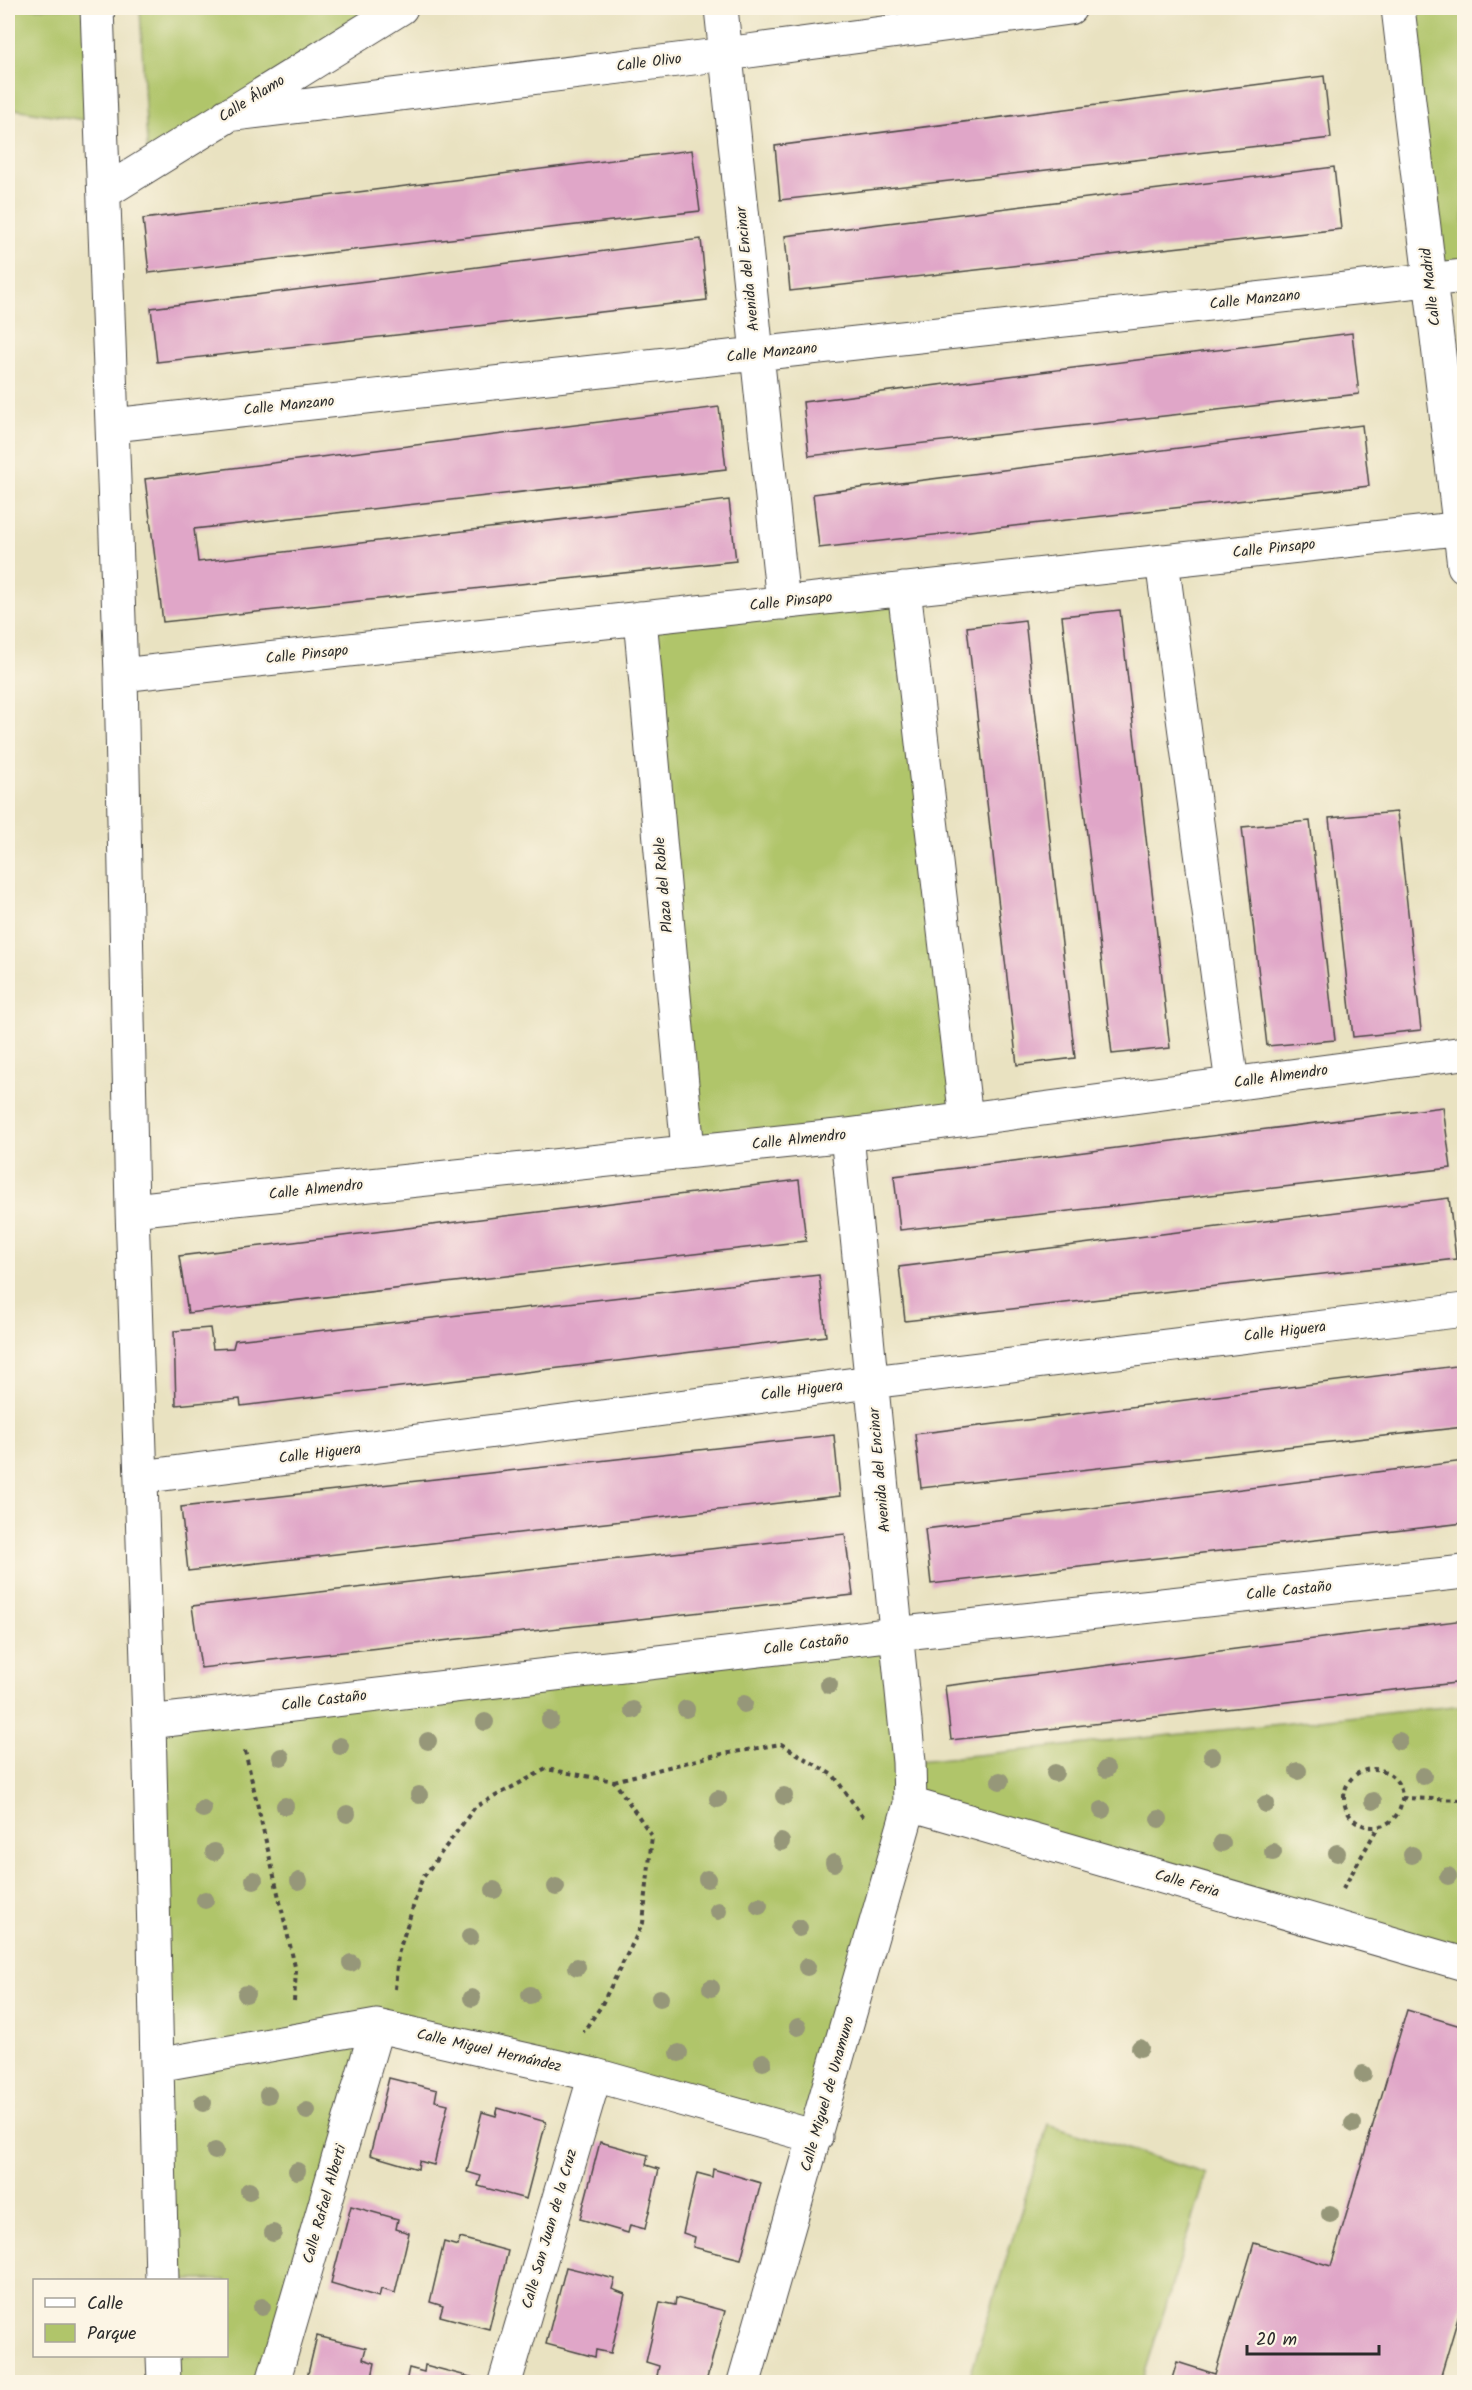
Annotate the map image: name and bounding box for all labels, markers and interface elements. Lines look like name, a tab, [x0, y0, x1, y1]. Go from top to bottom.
street label: Calle Olivo	[615, 47, 683, 79]
street label: Calle Álamo	[214, 69, 290, 129]
street label: Avenida del Encinar	[729, 204, 766, 333]
street label: Calle Madrid	[1414, 246, 1448, 327]
street label: Calle Manzano	[1208, 283, 1302, 317]
street label: Calle Manzano	[725, 336, 819, 370]
street label: Calle Manzano	[242, 389, 336, 423]
street label: Calle Pinsapo	[1231, 533, 1317, 565]
street label: Calle Pinsapo	[748, 586, 834, 618]
street label: Calle Pinsapo	[264, 639, 350, 671]
street label: Plaza del Roble	[648, 836, 680, 934]
street label: Calle Almendro	[1232, 1058, 1330, 1095]
street label: Calle Almendro	[751, 1123, 848, 1157]
street label: Calle Almendro	[268, 1173, 365, 1207]
street label: Calle Higuera	[1242, 1315, 1328, 1349]
street label: Calle Higuera	[759, 1374, 845, 1408]
street label: Avenida del Encinar	[862, 1406, 897, 1533]
street label: Calle Higuera	[277, 1437, 363, 1471]
street label: Calle Castaño	[1245, 1575, 1333, 1607]
street label: Calle Castaño	[762, 1628, 850, 1662]
street label: Calle Castaño	[280, 1684, 368, 1718]
street label: Calle Feria	[1152, 1863, 1222, 1905]
street label: Calle Miguel de Unamuno	[794, 2013, 862, 2174]
street label: Calle Miguel Hernández	[414, 2023, 564, 2079]
street label: Calle Rafael Alberti	[297, 2140, 354, 2266]
street label: Calle San Juan de la Cruz	[516, 2146, 584, 2312]
legend	[33, 2279, 228, 2357]
text: Calle	[87, 2290, 123, 2319]
scale bar	[1247, 2318, 1379, 2356]
text: Parque	[87, 2320, 136, 2349]
text: 20 m	[1256, 2326, 1297, 2355]

